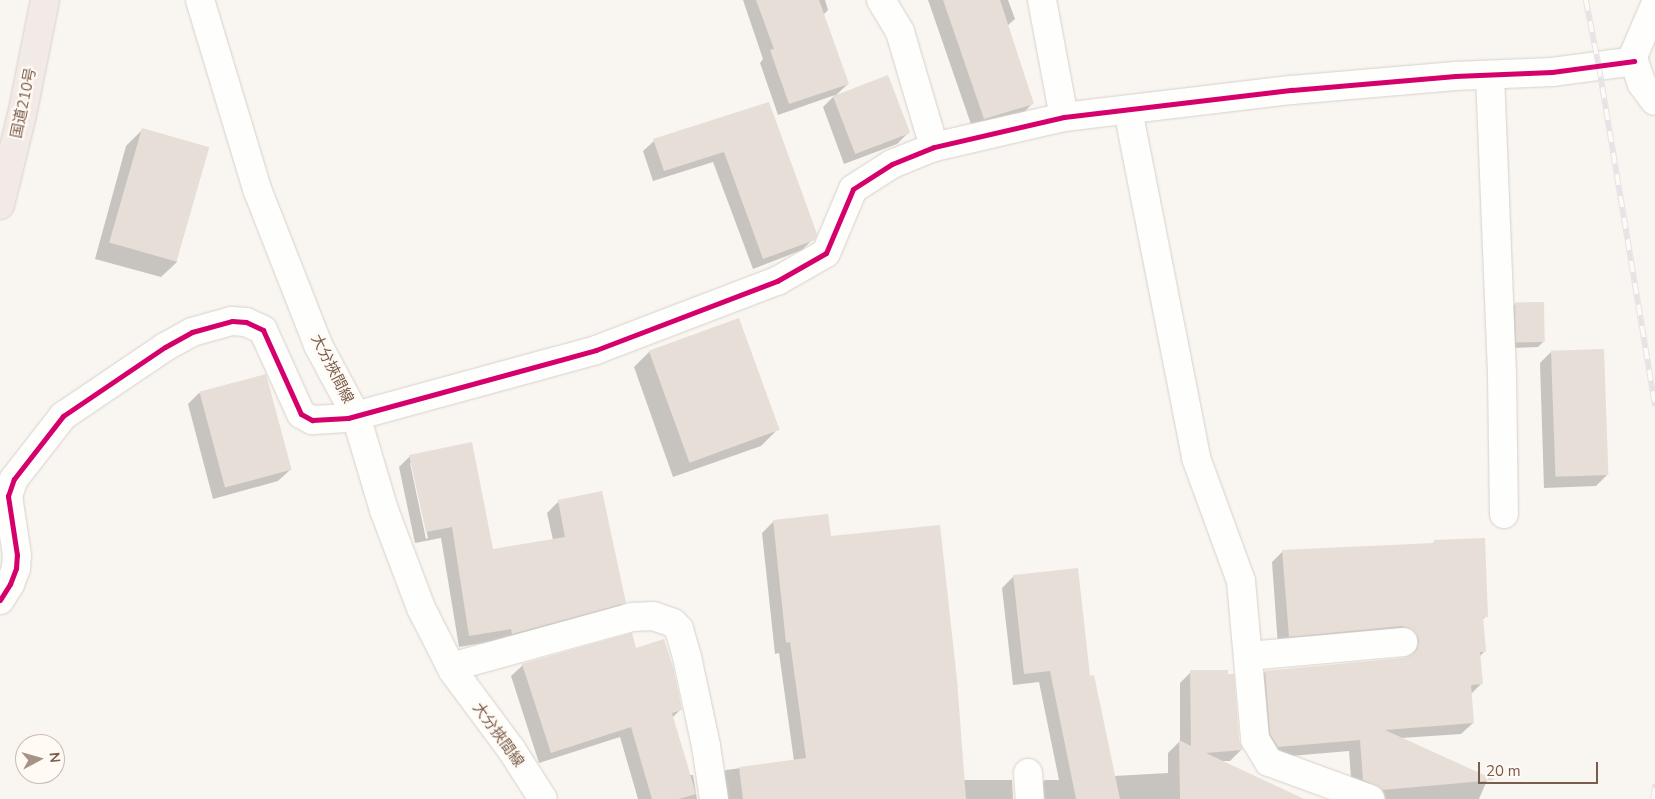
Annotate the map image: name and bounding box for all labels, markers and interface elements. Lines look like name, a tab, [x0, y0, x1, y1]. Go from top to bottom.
street label: 国道210号	[8, 66, 40, 140]
street label: 大分挾間線	[307, 332, 357, 406]
street label: 大分挾間線	[469, 699, 527, 771]
north arrow	[15, 734, 65, 784]
text: N	[44, 751, 64, 764]
scale bar	[1480, 752, 1600, 784]
text: 20 m	[1486, 761, 1521, 781]

